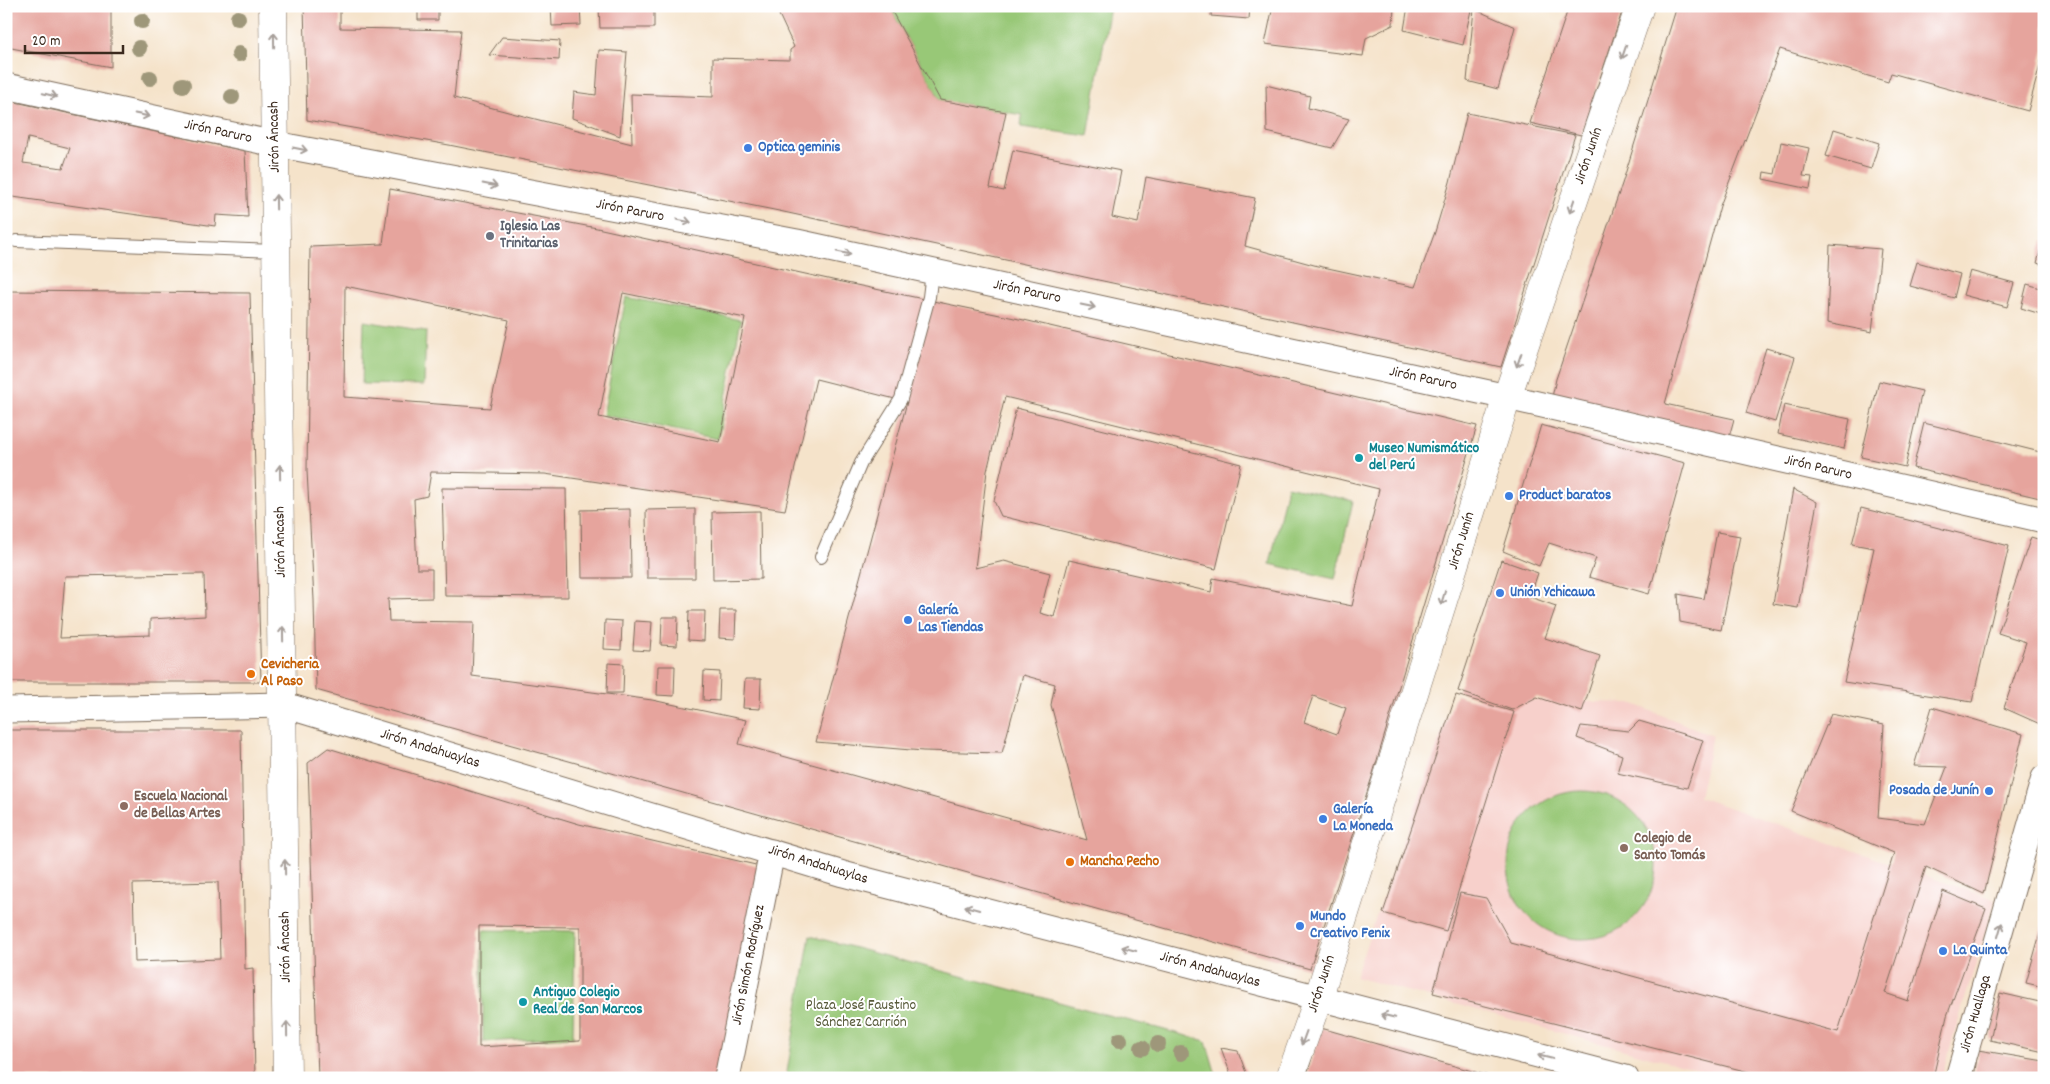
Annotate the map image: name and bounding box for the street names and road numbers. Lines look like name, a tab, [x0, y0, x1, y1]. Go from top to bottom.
street label: Jirón Áncash	[263, 101, 287, 173]
street label: Jirón Paruro	[182, 114, 254, 150]
street label: Jirón Junín	[1569, 124, 1609, 188]
street label: Jirón Paruro	[594, 194, 666, 228]
street label: Jirón Paruro	[991, 274, 1063, 310]
street label: Jirón Paruro	[1387, 361, 1459, 397]
street label: Jirón Paruro	[1782, 450, 1854, 487]
street label: Jirón Áncash	[269, 506, 293, 578]
street label: Jirón Junín	[1443, 509, 1481, 573]
street label: Jirón Andahuaylas	[377, 723, 483, 775]
street label: Jirón Andahuaylas	[765, 839, 871, 891]
street label: Jirón Simón Rodríguez	[727, 903, 772, 1027]
street label: Jirón Áncash	[274, 911, 298, 983]
street label: Jirón Andahuaylas	[1157, 946, 1263, 994]
street label: Jirón Junín	[1302, 952, 1342, 1016]
street label: Jirón Huallaga	[1954, 972, 1998, 1055]

